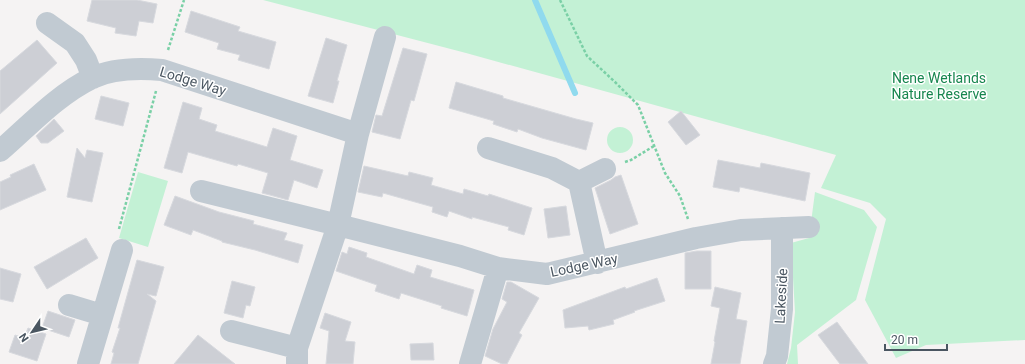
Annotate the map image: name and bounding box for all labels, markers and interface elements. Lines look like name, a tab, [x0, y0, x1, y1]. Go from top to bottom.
street label: Lodge Way	[158, 63, 228, 99]
park label: Nene Wetlands Nature Reserve	[891, 70, 987, 102]
street label: Lodge Way	[549, 250, 620, 280]
street label: Lakeside	[772, 268, 790, 324]
north arrow	[12, 312, 52, 352]
scale bar	[885, 326, 947, 352]
text: N	[17, 330, 32, 344]
text: 20 m	[891, 333, 918, 347]

